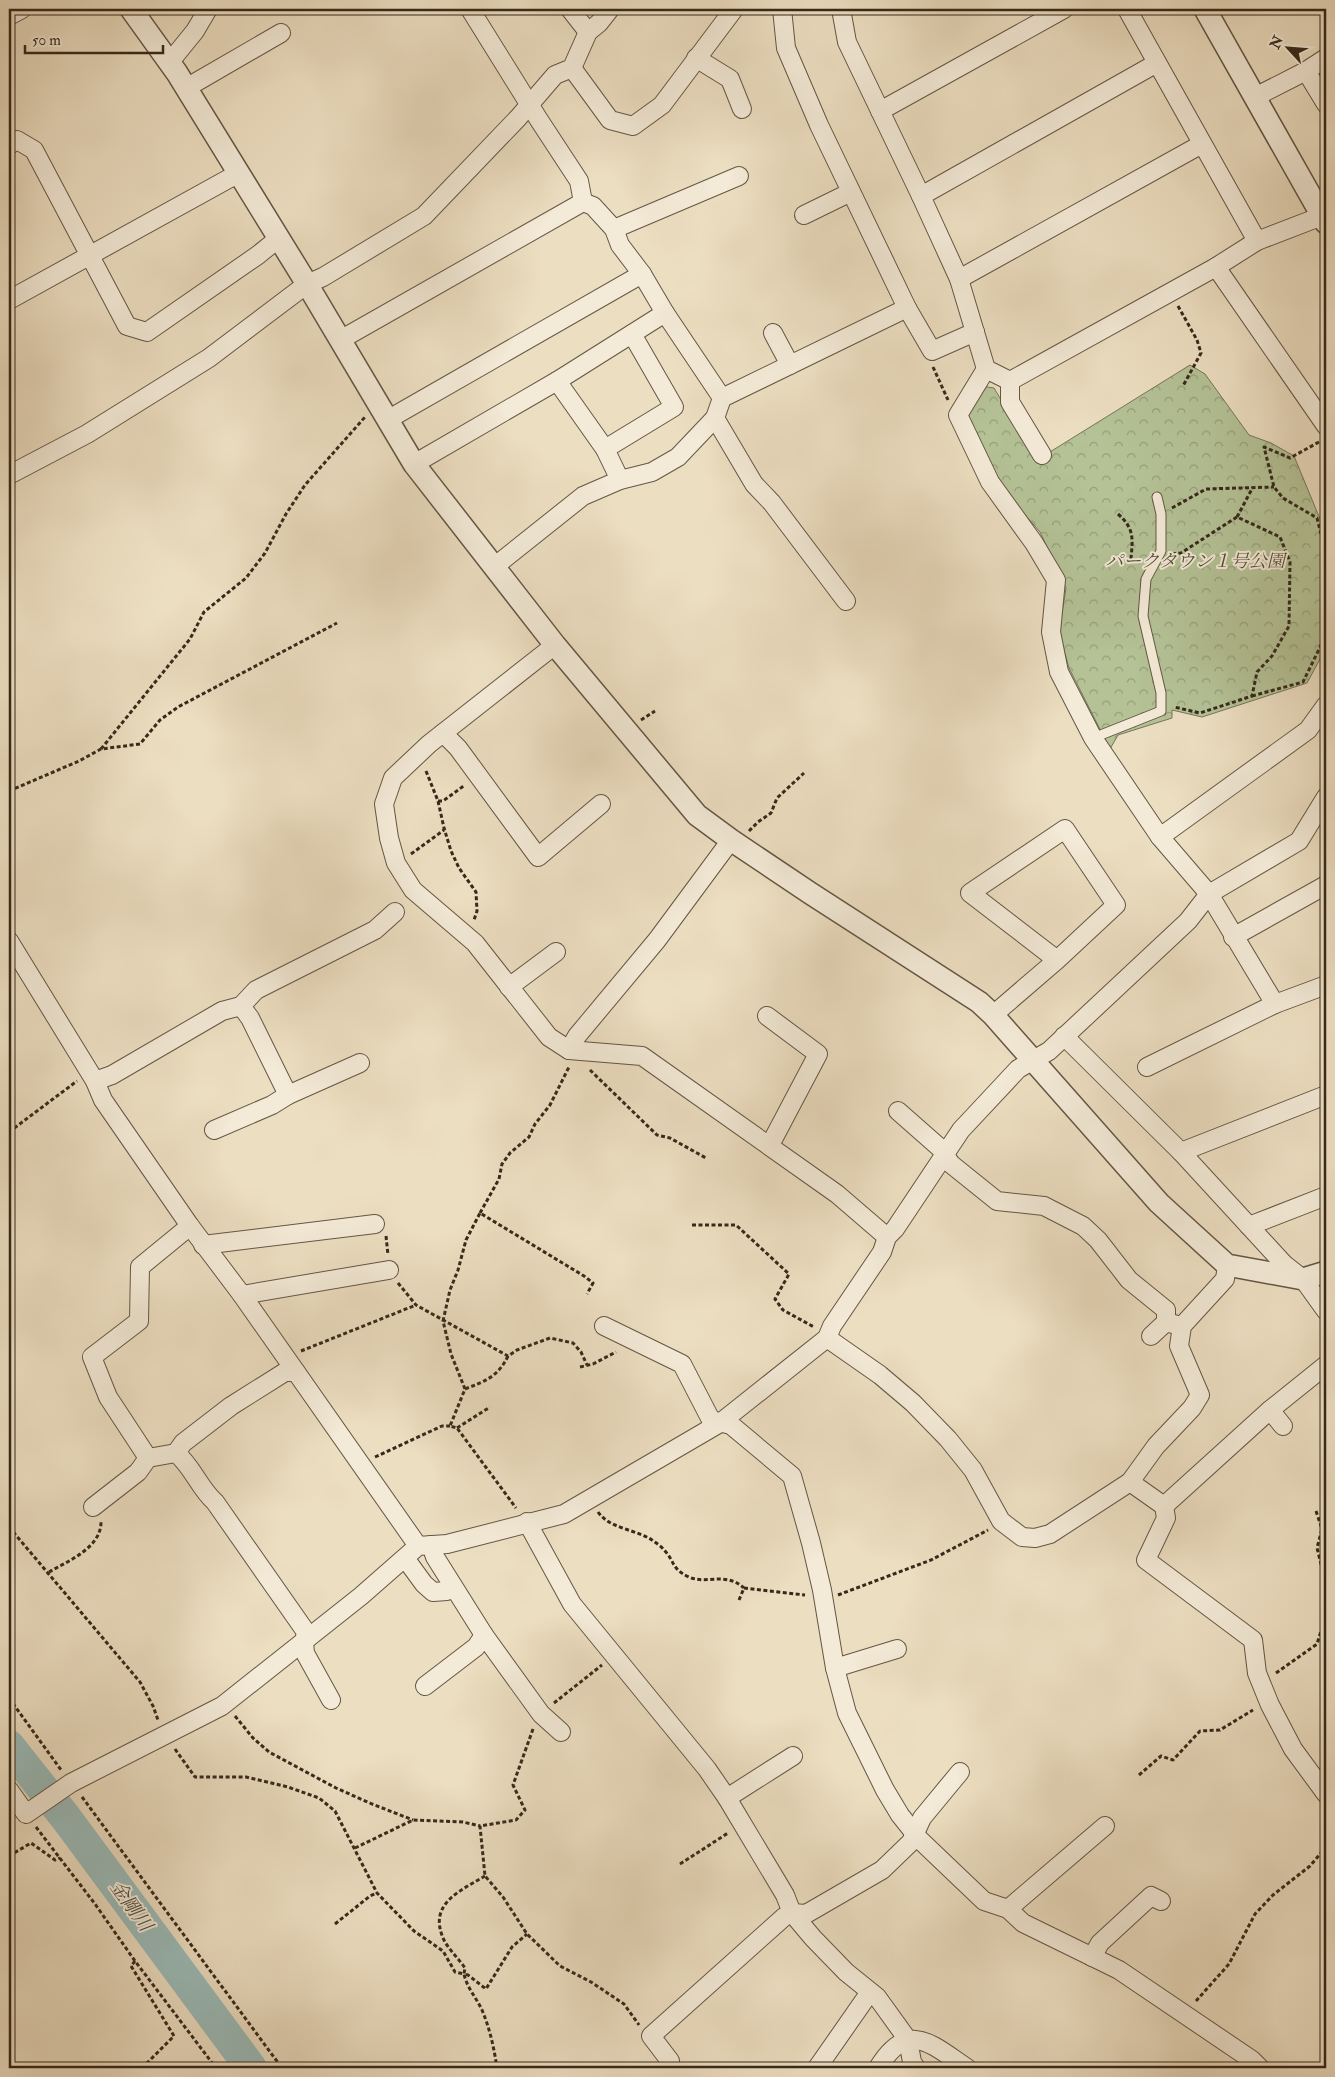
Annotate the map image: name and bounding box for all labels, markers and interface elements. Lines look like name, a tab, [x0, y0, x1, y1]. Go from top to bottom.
scale bar	[25, 22, 162, 54]
north arrow	[1262, 22, 1312, 72]
text: 50 m	[32, 31, 61, 50]
text: N	[1266, 33, 1287, 53]
park label: パークタウン１号公園	[1105, 550, 1288, 573]
water label: 金剛川	[105, 1876, 159, 1938]

